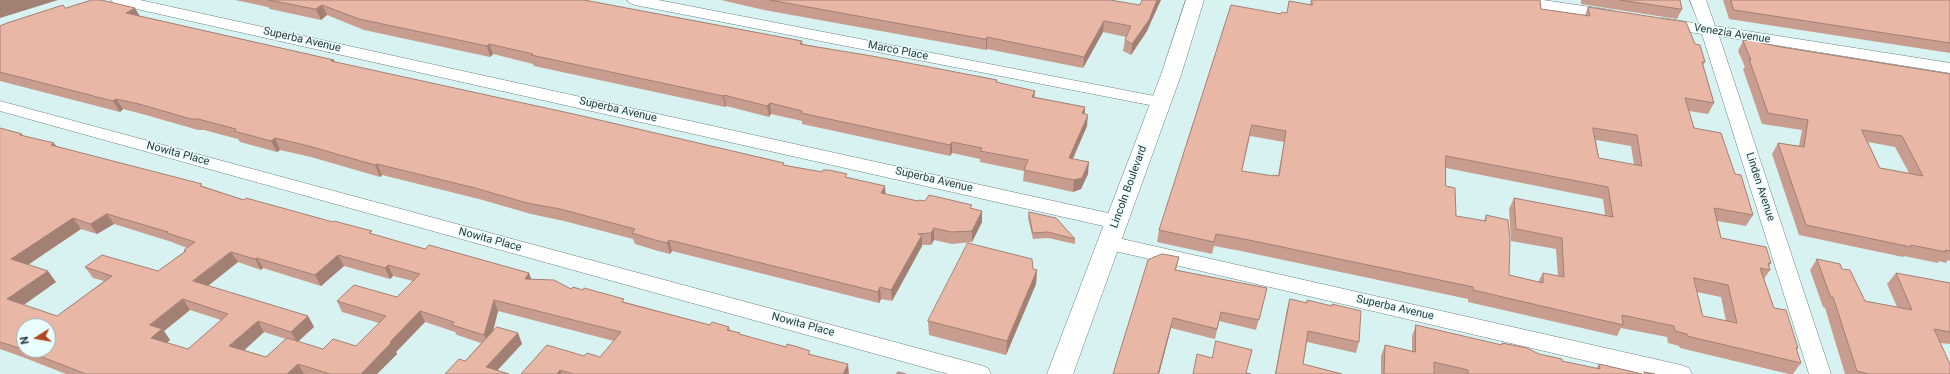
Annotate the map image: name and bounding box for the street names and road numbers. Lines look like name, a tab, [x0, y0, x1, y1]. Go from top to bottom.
street label: Venezia Avenue	[1693, 21, 1771, 47]
street label: Superba Avenue	[262, 25, 342, 55]
street label: Marco Place	[867, 39, 929, 63]
street label: Superba Avenue	[578, 95, 658, 125]
street label: Nowita Place	[145, 139, 211, 169]
street label: Lincoln Boulevard	[1108, 144, 1150, 230]
street label: Linden Avenue	[1743, 151, 1777, 223]
street label: Superba Avenue	[894, 165, 974, 195]
street label: Nowita Place	[457, 225, 523, 255]
street label: Superba Avenue	[1355, 293, 1435, 323]
street label: Nowita Place	[770, 310, 836, 340]

